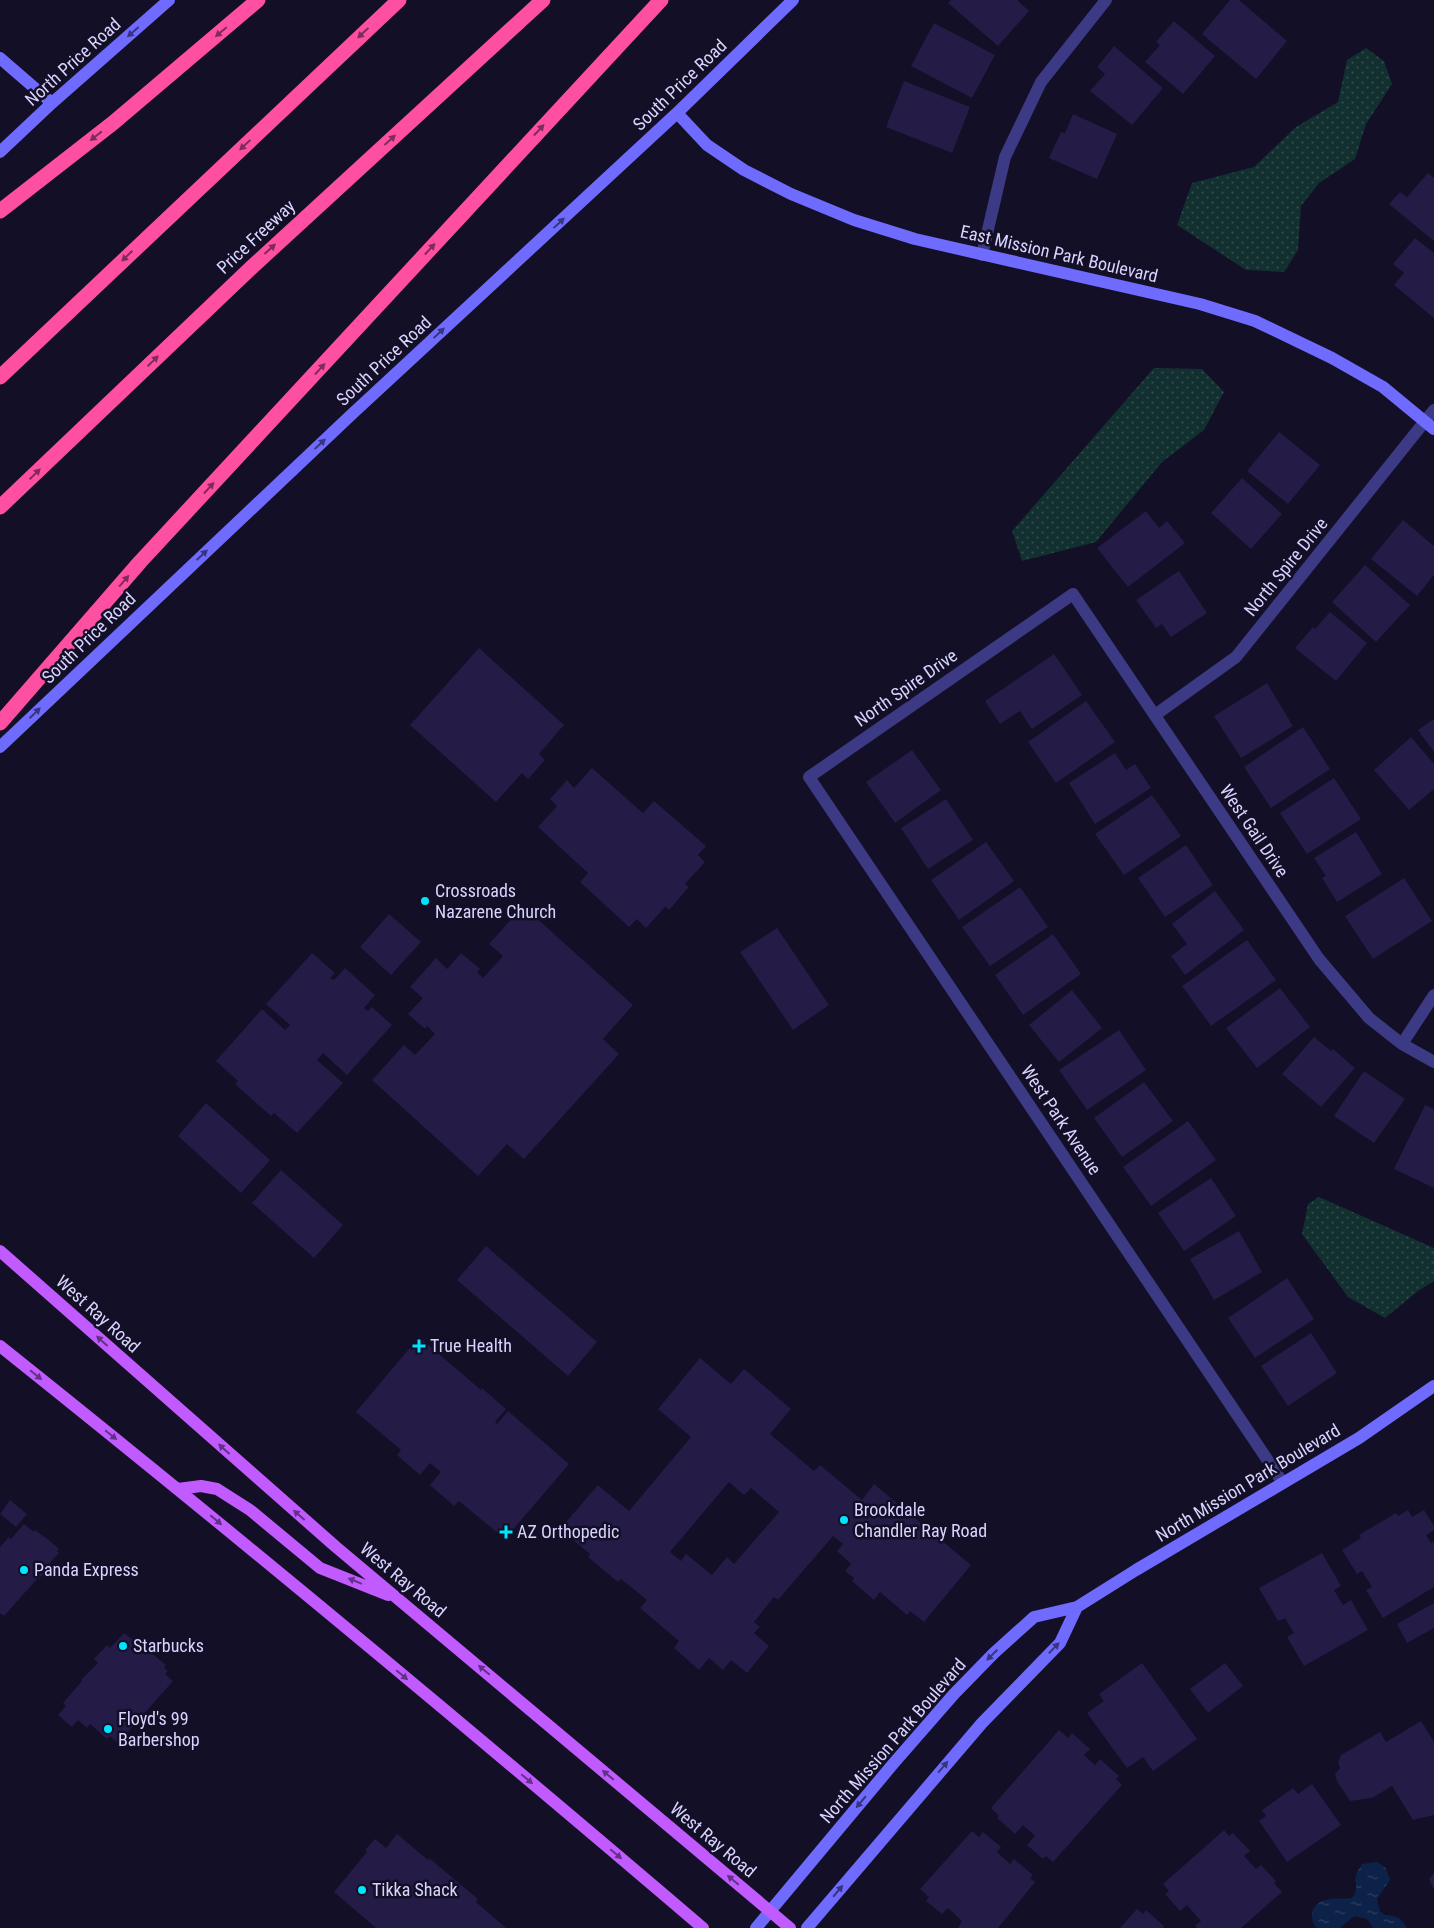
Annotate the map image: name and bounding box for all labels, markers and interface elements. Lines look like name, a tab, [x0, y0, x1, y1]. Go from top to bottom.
street label: North Price Road	[21, 13, 125, 110]
one-way arrow	[127, 26, 139, 38]
one-way arrow	[214, 26, 227, 37]
one-way arrow	[358, 27, 370, 39]
street label: South Price Road	[629, 35, 731, 135]
one-way arrow	[533, 124, 545, 136]
one-way arrow	[89, 131, 103, 141]
one-way arrow	[384, 134, 396, 146]
one-way arrow	[239, 139, 251, 151]
street label: Price Freeway	[212, 195, 299, 278]
one-way arrow	[553, 217, 565, 229]
street label: East Mission Park Boulevard	[958, 221, 1160, 286]
one-way arrow	[264, 243, 276, 255]
one-way arrow	[424, 244, 436, 256]
one-way arrow	[121, 250, 133, 262]
street label: South Price Road	[332, 311, 435, 410]
one-way arrow	[433, 327, 445, 339]
one-way arrow	[146, 355, 158, 367]
one-way arrow	[314, 364, 326, 376]
one-way arrow	[314, 438, 326, 450]
one-way arrow	[29, 468, 41, 480]
one-way arrow	[203, 482, 215, 494]
street label: North Spire Drive	[1240, 513, 1332, 620]
one-way arrow	[195, 549, 207, 561]
one-way arrow	[118, 574, 129, 587]
street label: South Price Road	[38, 588, 140, 688]
street label: North Spire Drive	[850, 644, 961, 731]
one-way arrow	[29, 707, 41, 719]
street label: West Gail Drive	[1216, 780, 1293, 881]
place label: Crossroads Nazarene Church	[435, 880, 556, 922]
marker: Crossroads Nazarene Church	[419, 895, 431, 907]
street label: West Park Avenue	[1017, 1061, 1106, 1178]
street label: West Ray Road	[52, 1271, 145, 1357]
one-way arrow	[97, 1335, 109, 1347]
place label: True Health	[430, 1335, 512, 1356]
marker: True Health	[412, 1339, 426, 1353]
one-way arrow	[29, 1370, 42, 1381]
street label: North Mission Park Boulevard	[1152, 1419, 1344, 1546]
one-way arrow	[104, 1429, 117, 1440]
one-way arrow	[218, 1444, 230, 1455]
place label: Brookdale Chandler Ray Road	[854, 1499, 987, 1541]
one-way arrow	[294, 1509, 306, 1521]
marker: Brookdale Chandler Ray Road	[838, 1514, 850, 1526]
one-way arrow	[209, 1515, 222, 1526]
place label: AZ Orthopedic	[517, 1521, 619, 1542]
marker: AZ Orthopedic	[499, 1525, 513, 1539]
street label: West Ray Road	[356, 1538, 450, 1622]
place label: Panda Express	[34, 1559, 139, 1580]
marker: Panda Express	[18, 1564, 30, 1576]
one-way arrow	[347, 1577, 362, 1585]
place label: Starbucks	[133, 1635, 204, 1656]
marker: Starbucks	[117, 1640, 129, 1652]
one-way arrow	[1048, 1643, 1060, 1655]
one-way arrow	[987, 1649, 999, 1661]
street label: North Mission Park Boulevard	[815, 1654, 970, 1827]
one-way arrow	[478, 1665, 491, 1676]
one-way arrow	[395, 1670, 408, 1681]
place label: Floyd's 99 Barbershop	[118, 1708, 200, 1750]
marker: Floyd's 99 Barbershop	[102, 1723, 114, 1735]
one-way arrow	[938, 1761, 949, 1774]
one-way arrow	[603, 1769, 615, 1781]
one-way arrow	[521, 1773, 533, 1784]
one-way arrow	[856, 1795, 867, 1808]
street label: West Ray Road	[666, 1798, 760, 1882]
one-way arrow	[609, 1848, 622, 1859]
one-way arrow	[727, 1874, 739, 1886]
place label: Tikka Shack	[372, 1879, 458, 1900]
marker: Tikka Shack	[356, 1884, 368, 1896]
one-way arrow	[833, 1885, 844, 1898]

